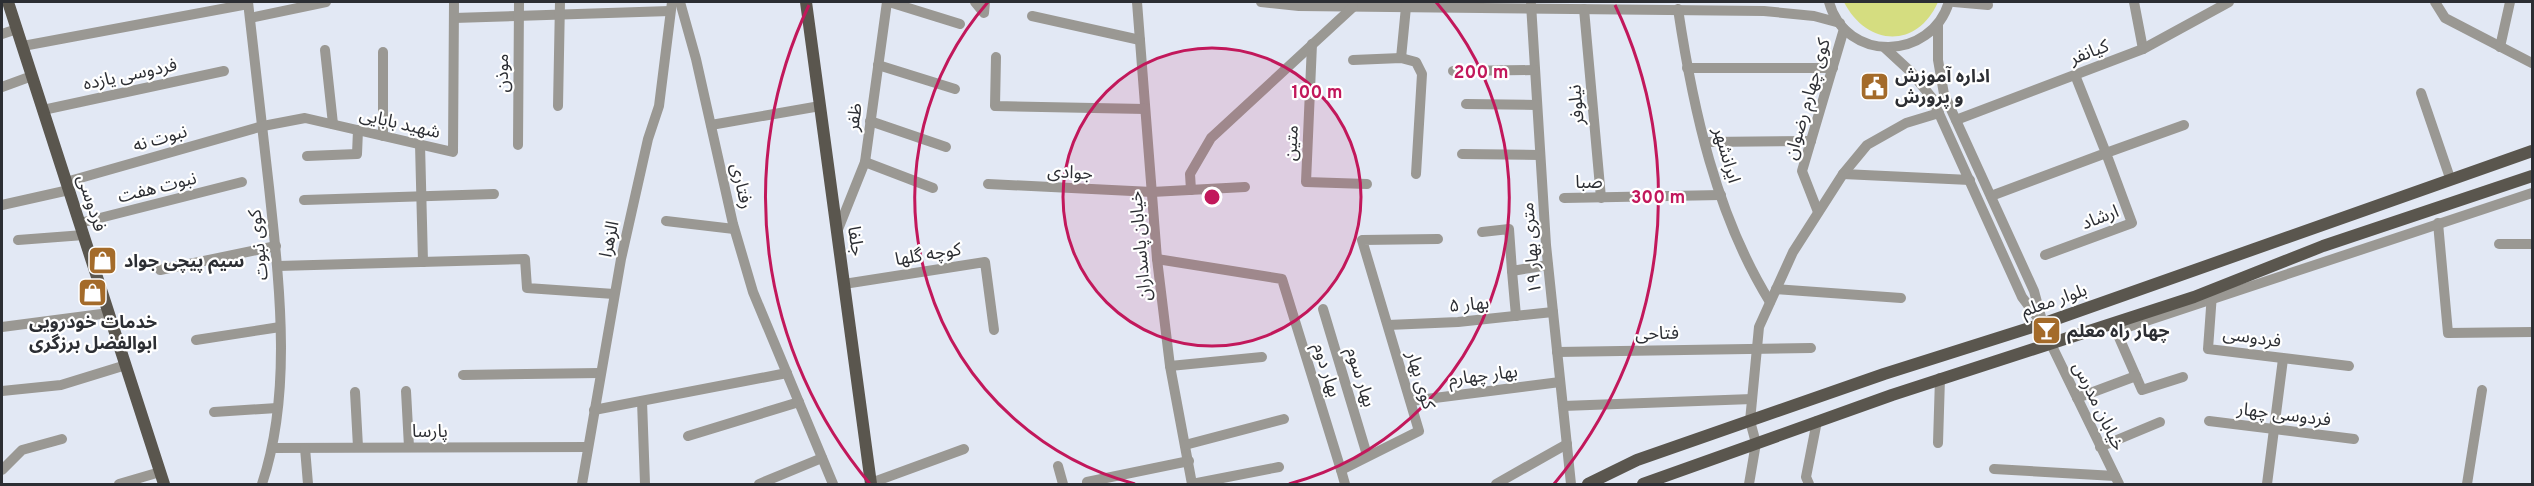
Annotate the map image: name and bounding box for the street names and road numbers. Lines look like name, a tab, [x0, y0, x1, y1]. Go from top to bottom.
street label: کیانفر	[2066, 35, 2113, 72]
street label: کوی چهارم رضوان	[1780, 36, 1838, 163]
street label: فردوسی یازده	[81, 54, 179, 97]
street label: موذن	[492, 54, 515, 92]
street label: نیلوفر	[1564, 84, 1591, 127]
street label: ظفر	[842, 102, 869, 134]
street label: شهید بابایی	[357, 104, 442, 145]
street label: نبوت نه	[131, 121, 190, 158]
street label: متین	[1280, 124, 1305, 162]
street label: ایرانشهر	[1706, 124, 1744, 186]
street label: رفتاری	[724, 161, 757, 212]
street label: جوادی	[1047, 161, 1093, 186]
street label: نبوت هفت	[116, 168, 199, 209]
street label: فردوسی	[71, 172, 111, 235]
street label: صبا	[1575, 172, 1603, 195]
street label: خیابان پاسداران	[1125, 190, 1158, 302]
street label: ۱۹ متری بهار	[1517, 201, 1548, 295]
street label: ارشاد	[2079, 201, 2123, 236]
street label: کوی نبوت	[244, 208, 275, 281]
street label: الزهرا	[595, 219, 626, 260]
street label: جلفا	[841, 225, 868, 258]
street label: کوچه گلها	[894, 239, 964, 272]
street label: بلوار معلم	[2019, 279, 2090, 323]
street label: بهار ۵	[1448, 292, 1490, 319]
street label: فتاحی	[1635, 323, 1679, 346]
street label: فردوسی	[2221, 323, 2282, 354]
street label: بهار دوم	[1306, 341, 1345, 401]
street label: بهار سوم	[1339, 345, 1380, 410]
street label: کوی بهار	[1400, 348, 1439, 413]
street label: خیابان مدرس	[2066, 358, 2129, 455]
street label: بهار چهارم	[1447, 361, 1519, 393]
street label: فردوسی چهار	[2235, 398, 2332, 433]
street label: پارسا	[412, 421, 448, 444]

